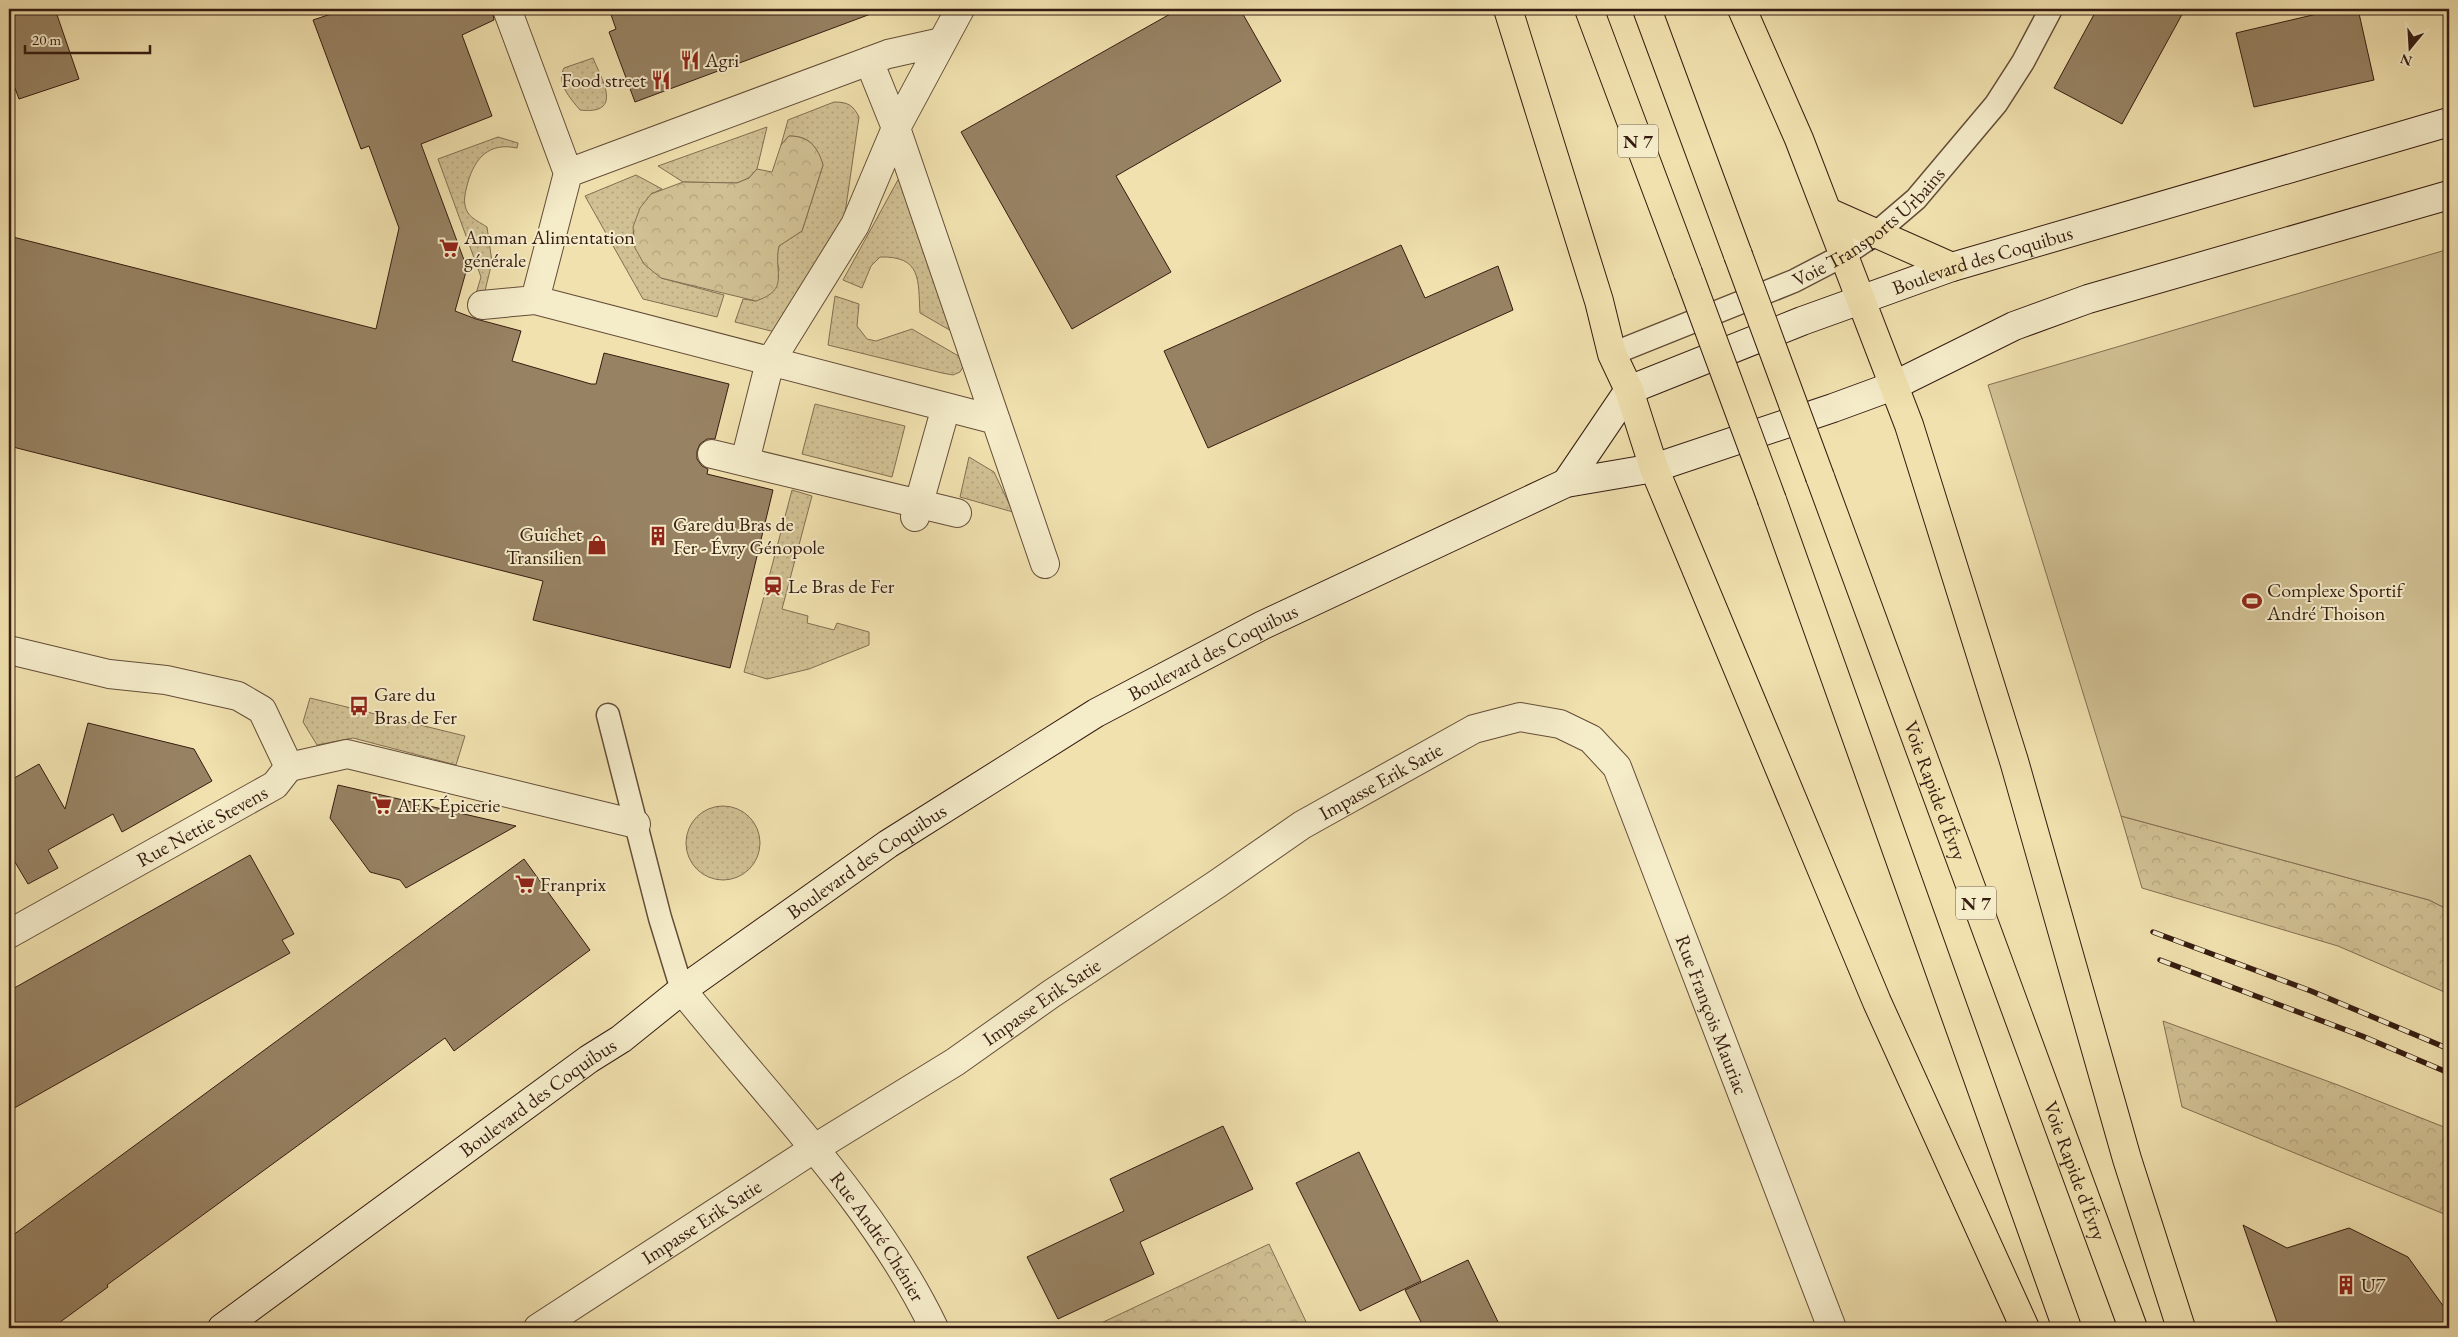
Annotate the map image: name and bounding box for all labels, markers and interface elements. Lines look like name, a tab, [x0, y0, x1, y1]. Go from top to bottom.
scale bar	[25, 22, 150, 54]
north arrow	[2386, 22, 2436, 72]
text: 20 m	[32, 30, 61, 49]
place label: Agri	[704, 47, 739, 73]
restaurant icon: Agri	[679, 49, 701, 71]
text: N	[2397, 50, 2414, 71]
place label: Food street	[561, 67, 647, 93]
restaurant icon: Food street	[650, 69, 672, 91]
road number: N 7	[1618, 124, 1658, 158]
street label: Voie Transports Urbains	[1788, 161, 1951, 293]
street label: Boulevard des Coquibus	[1888, 220, 2076, 301]
place label: Amman Alimentation générale	[463, 224, 635, 273]
supermarket icon: Amman Alimentation générale	[438, 237, 460, 259]
place label: Gare du Bras de Fer - Évry Génopole	[673, 511, 825, 560]
place label: Guichet Transilien	[506, 521, 583, 570]
building icon: Gare du Bras de Fer - Évry Génopole	[647, 525, 669, 547]
shop icon: Guichet Transilien	[586, 534, 608, 556]
place label: Le Bras de Fer	[788, 573, 895, 599]
station icon: Le Bras de Fer	[762, 575, 784, 597]
place label: Complexe Sportif André Thoison	[2266, 577, 2405, 626]
sports icon: Complexe Sportif André Thoison	[2241, 590, 2263, 612]
street label: Boulevard des Coquibus	[1123, 598, 1302, 707]
place label: Gare du Bras de Fer	[374, 681, 457, 730]
bus stop icon: Gare du Bras de Fer	[348, 695, 370, 717]
street label: Voie Rapide d'Évry	[1898, 717, 1973, 864]
street label: Impasse Erik Satie	[1314, 736, 1447, 826]
street label: Rue Nettie Stevens	[132, 779, 272, 873]
place label: AFK Épicerie	[396, 792, 500, 818]
supermarket icon: AFK Épicerie	[371, 794, 393, 816]
street label: Boulevard des Coquibus	[781, 798, 951, 925]
place label: Franprix	[540, 871, 606, 897]
supermarket icon: Franprix	[514, 873, 536, 895]
road number: N 7	[1956, 886, 1996, 920]
street label: Rue François Mauriac	[1670, 931, 1754, 1098]
street label: Impasse Erik Satie	[977, 952, 1105, 1051]
street label: Boulevard des Coquibus	[454, 1032, 621, 1163]
street label: Voie Rapide d'Évry	[2038, 1097, 2113, 1244]
street label: Rue André Chénier	[824, 1166, 931, 1306]
street label: Impasse Erik Satie	[637, 1173, 766, 1270]
place label: U7	[2361, 1272, 2386, 1298]
building icon: U7	[2335, 1274, 2357, 1296]

